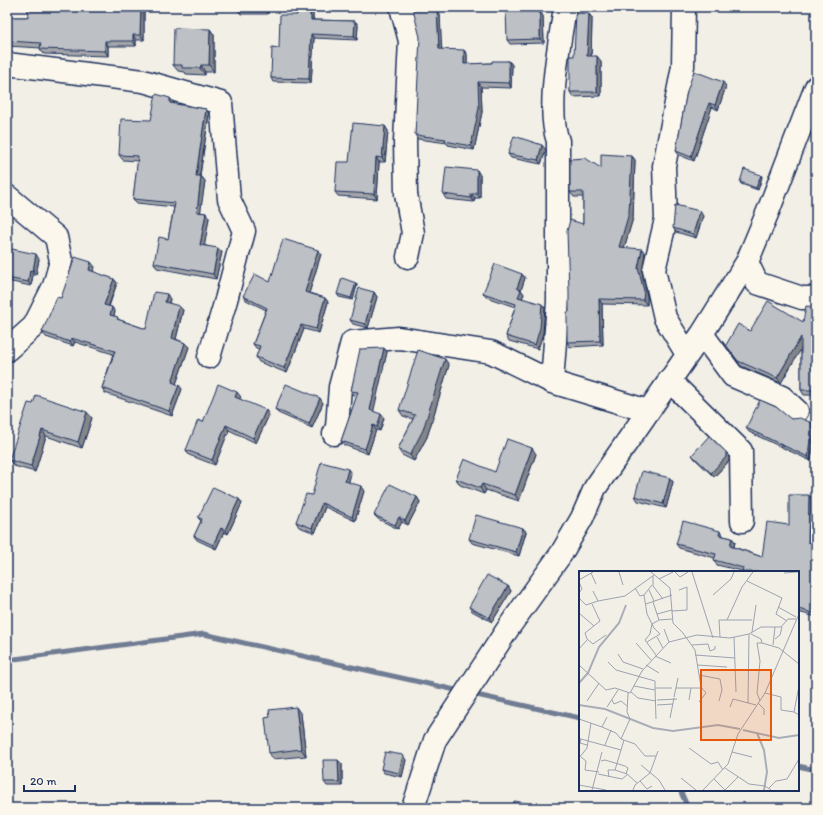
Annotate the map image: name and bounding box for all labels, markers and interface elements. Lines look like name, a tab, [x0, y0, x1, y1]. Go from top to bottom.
inset map	[579, 571, 799, 791]
scale bar	[24, 767, 75, 793]
text: 20 m	[30, 774, 57, 788]

